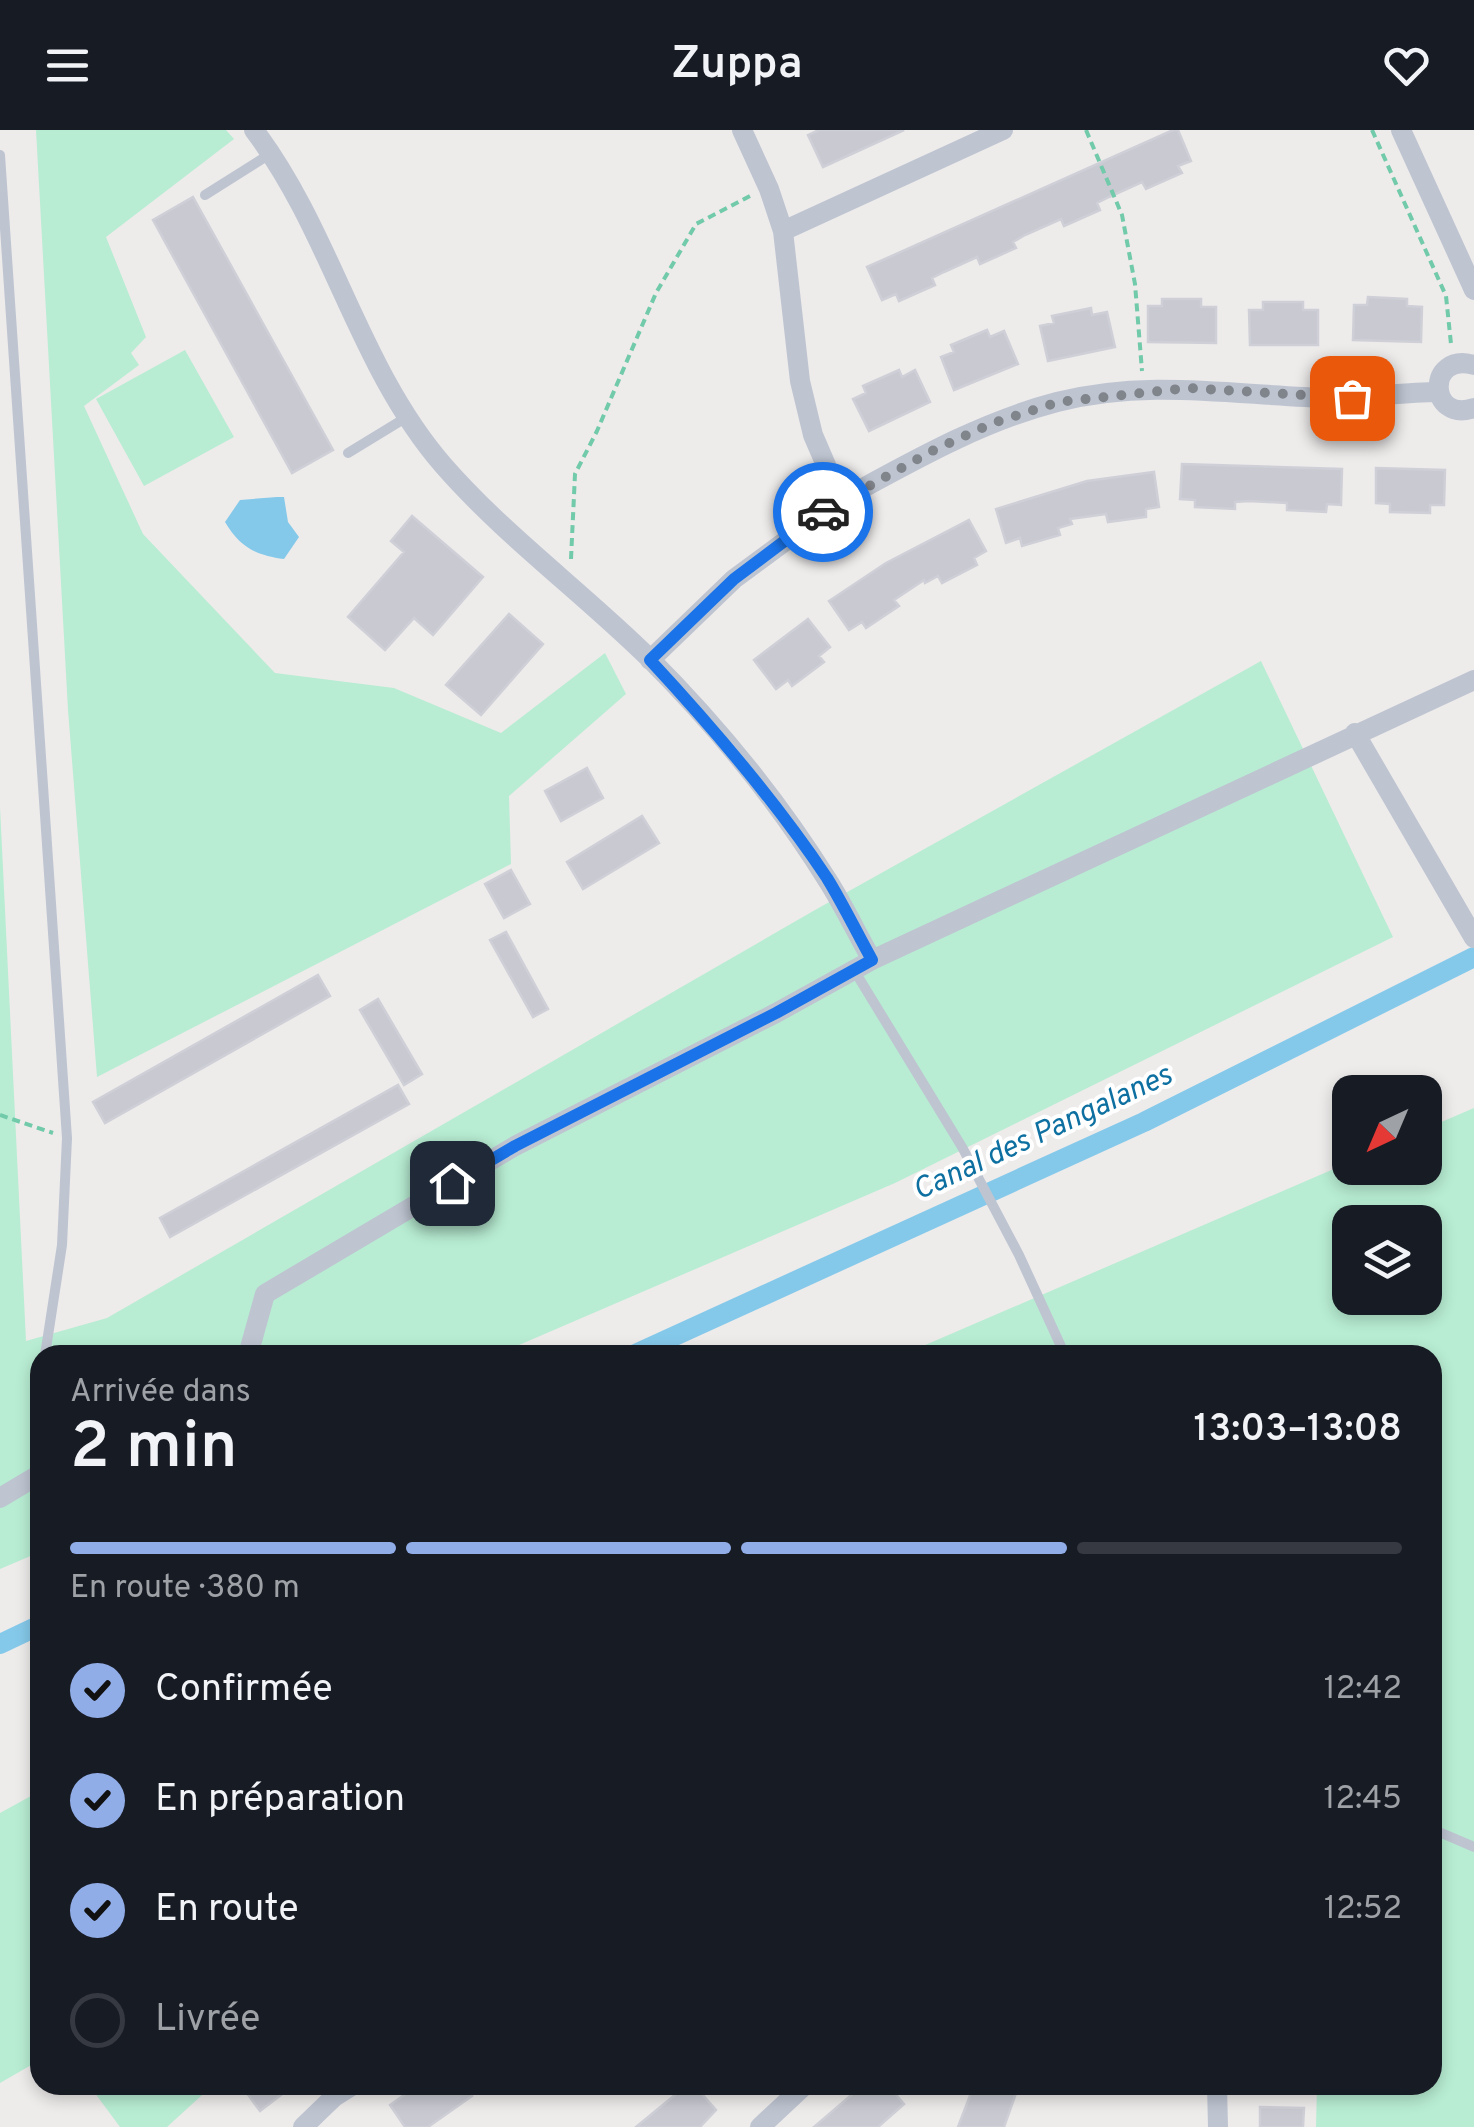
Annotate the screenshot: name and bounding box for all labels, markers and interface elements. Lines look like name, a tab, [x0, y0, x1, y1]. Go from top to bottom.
text: Zuppa	[671, 37, 803, 94]
icon: menu	[40, 38, 95, 93]
icon: heart	[1379, 38, 1434, 93]
pin	[1310, 356, 1395, 441]
icon: bag	[1325, 371, 1380, 426]
courier	[773, 462, 873, 562]
icon: car	[796, 485, 851, 540]
water label: Canal des Pangalanes	[908, 1058, 1179, 1210]
north arrow	[1332, 1075, 1442, 1185]
map controls	[1332, 1075, 1442, 1315]
pin	[410, 1141, 495, 1226]
icon: home	[425, 1156, 480, 1211]
button: layers	[1332, 1205, 1442, 1315]
text: Arrivée dans	[70, 1373, 251, 1413]
text: 13:03–13:08	[1194, 1406, 1402, 1455]
text: 2 min	[70, 1409, 238, 1491]
text: En route · 380 m	[70, 1569, 300, 1609]
icon: check	[70, 1663, 125, 1718]
text: Confirmée	[155, 1666, 333, 1715]
text: 12:42	[1324, 1670, 1402, 1710]
icon: check	[70, 1773, 125, 1828]
text: En préparation	[155, 1776, 405, 1825]
text: 12:45	[1324, 1780, 1402, 1820]
icon: check	[70, 1883, 125, 1938]
text: En route	[155, 1886, 299, 1935]
text: 12:52	[1324, 1890, 1402, 1930]
text: Livrée	[155, 1996, 260, 2045]

